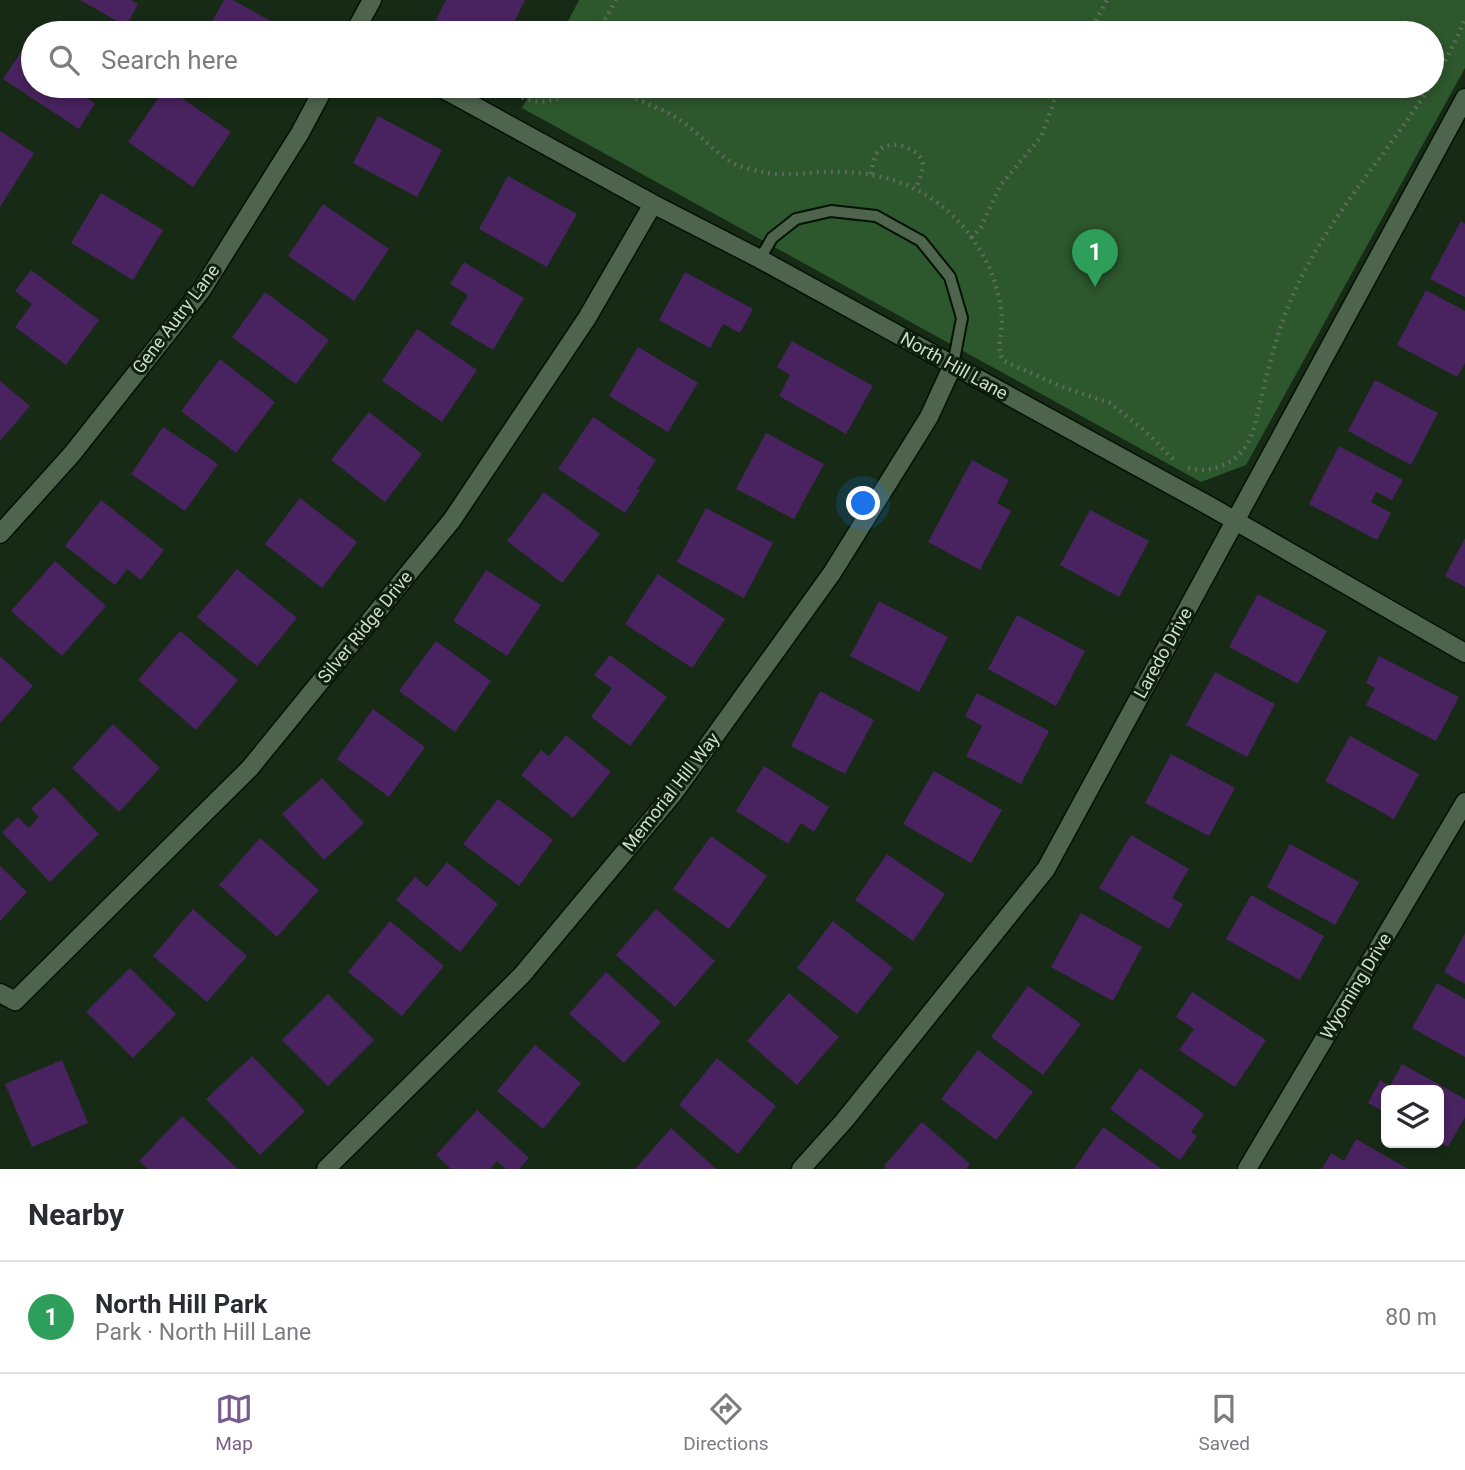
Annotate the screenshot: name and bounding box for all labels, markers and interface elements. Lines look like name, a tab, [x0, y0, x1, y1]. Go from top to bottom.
search box	[21, 21, 1444, 98]
icon: search	[45, 41, 83, 79]
text: Search here	[101, 45, 238, 75]
pin: 1	[1072, 229, 1118, 287]
street label: Gene Autry Lane	[128, 260, 224, 378]
street label: North Hill Lane	[897, 327, 1012, 404]
your location	[846, 486, 880, 520]
street label: Silver Ridge Drive	[313, 566, 416, 687]
street label: Laredo Drive	[1129, 604, 1196, 702]
street label: Memorial Hill Way	[618, 728, 724, 855]
street label: Wyoming Drive	[1316, 929, 1395, 1042]
map controls	[1381, 1085, 1444, 1148]
button: layers	[1381, 1085, 1444, 1148]
text: Nearby	[28, 1197, 124, 1232]
text: North Hill Park	[95, 1289, 267, 1319]
text: 1	[44, 1304, 58, 1331]
text: 80 m	[1385, 1304, 1437, 1331]
text: Park · North Hill Lane	[95, 1319, 311, 1346]
tab: Map	[215, 1390, 253, 1455]
tab: Directions	[683, 1390, 768, 1455]
tab: Saved	[1199, 1390, 1250, 1455]

